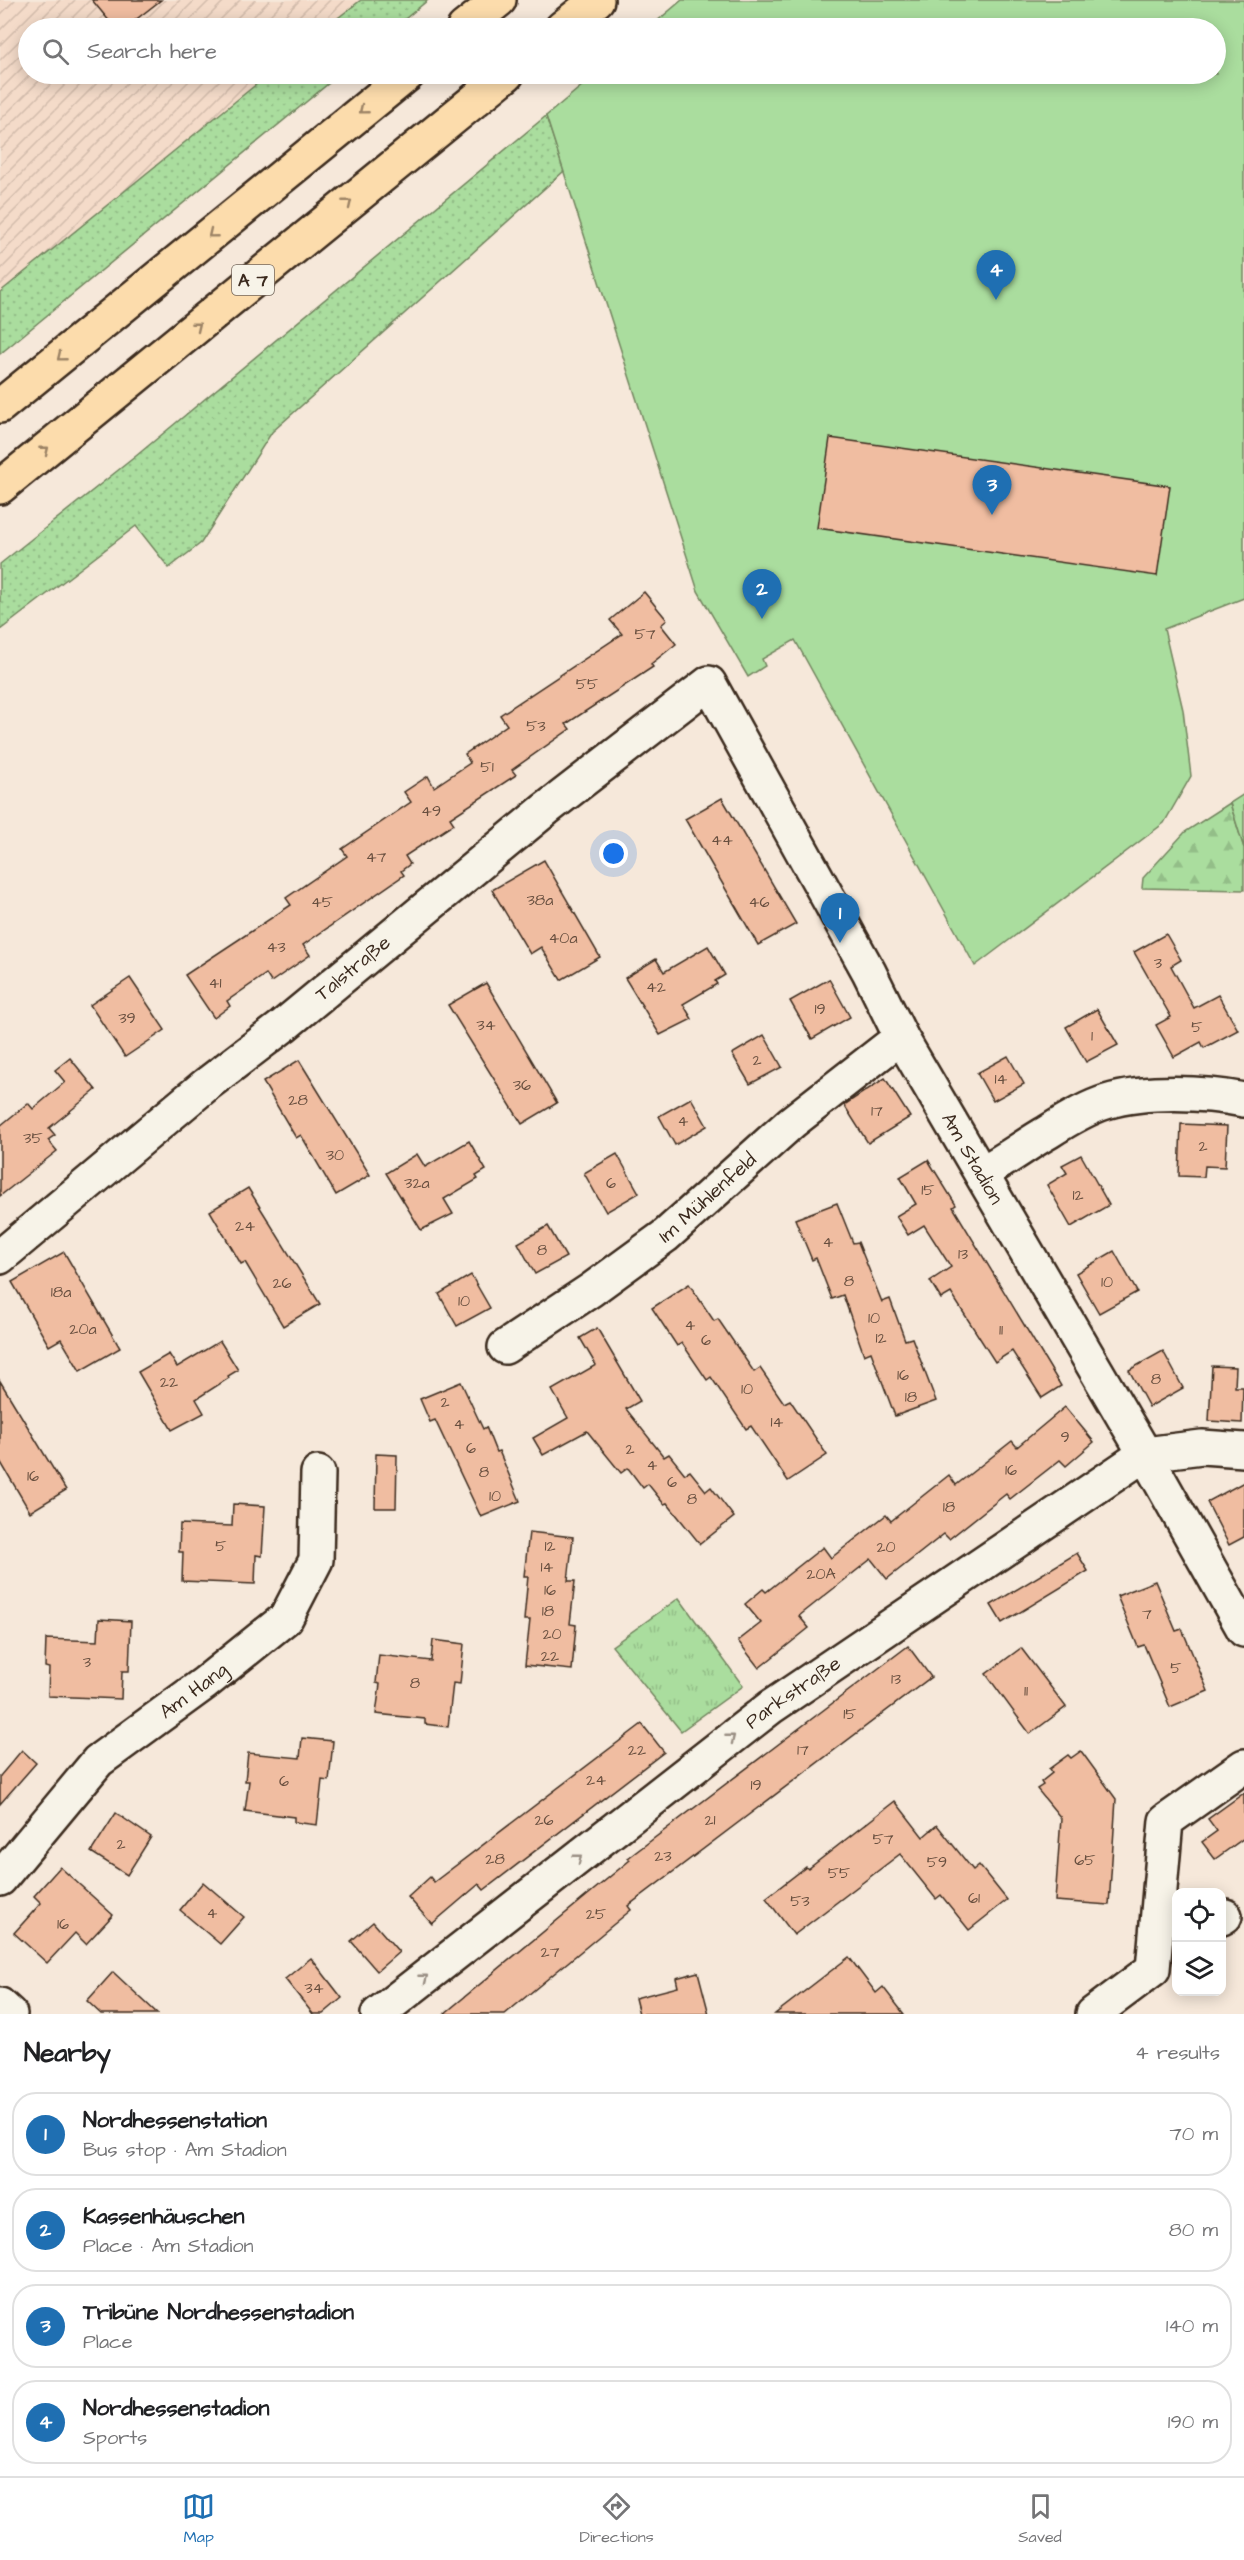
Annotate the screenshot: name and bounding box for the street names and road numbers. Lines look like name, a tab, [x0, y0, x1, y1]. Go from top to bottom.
road number: A 7	[232, 265, 274, 295]
street label: Talstraße	[309, 929, 397, 1008]
street label: Am Stadion	[934, 1107, 1010, 1210]
street label: Im Mühlenfeld	[653, 1146, 763, 1250]
street label: Parkstraße	[739, 1650, 847, 1736]
street label: Am Hang	[154, 1656, 234, 1726]

